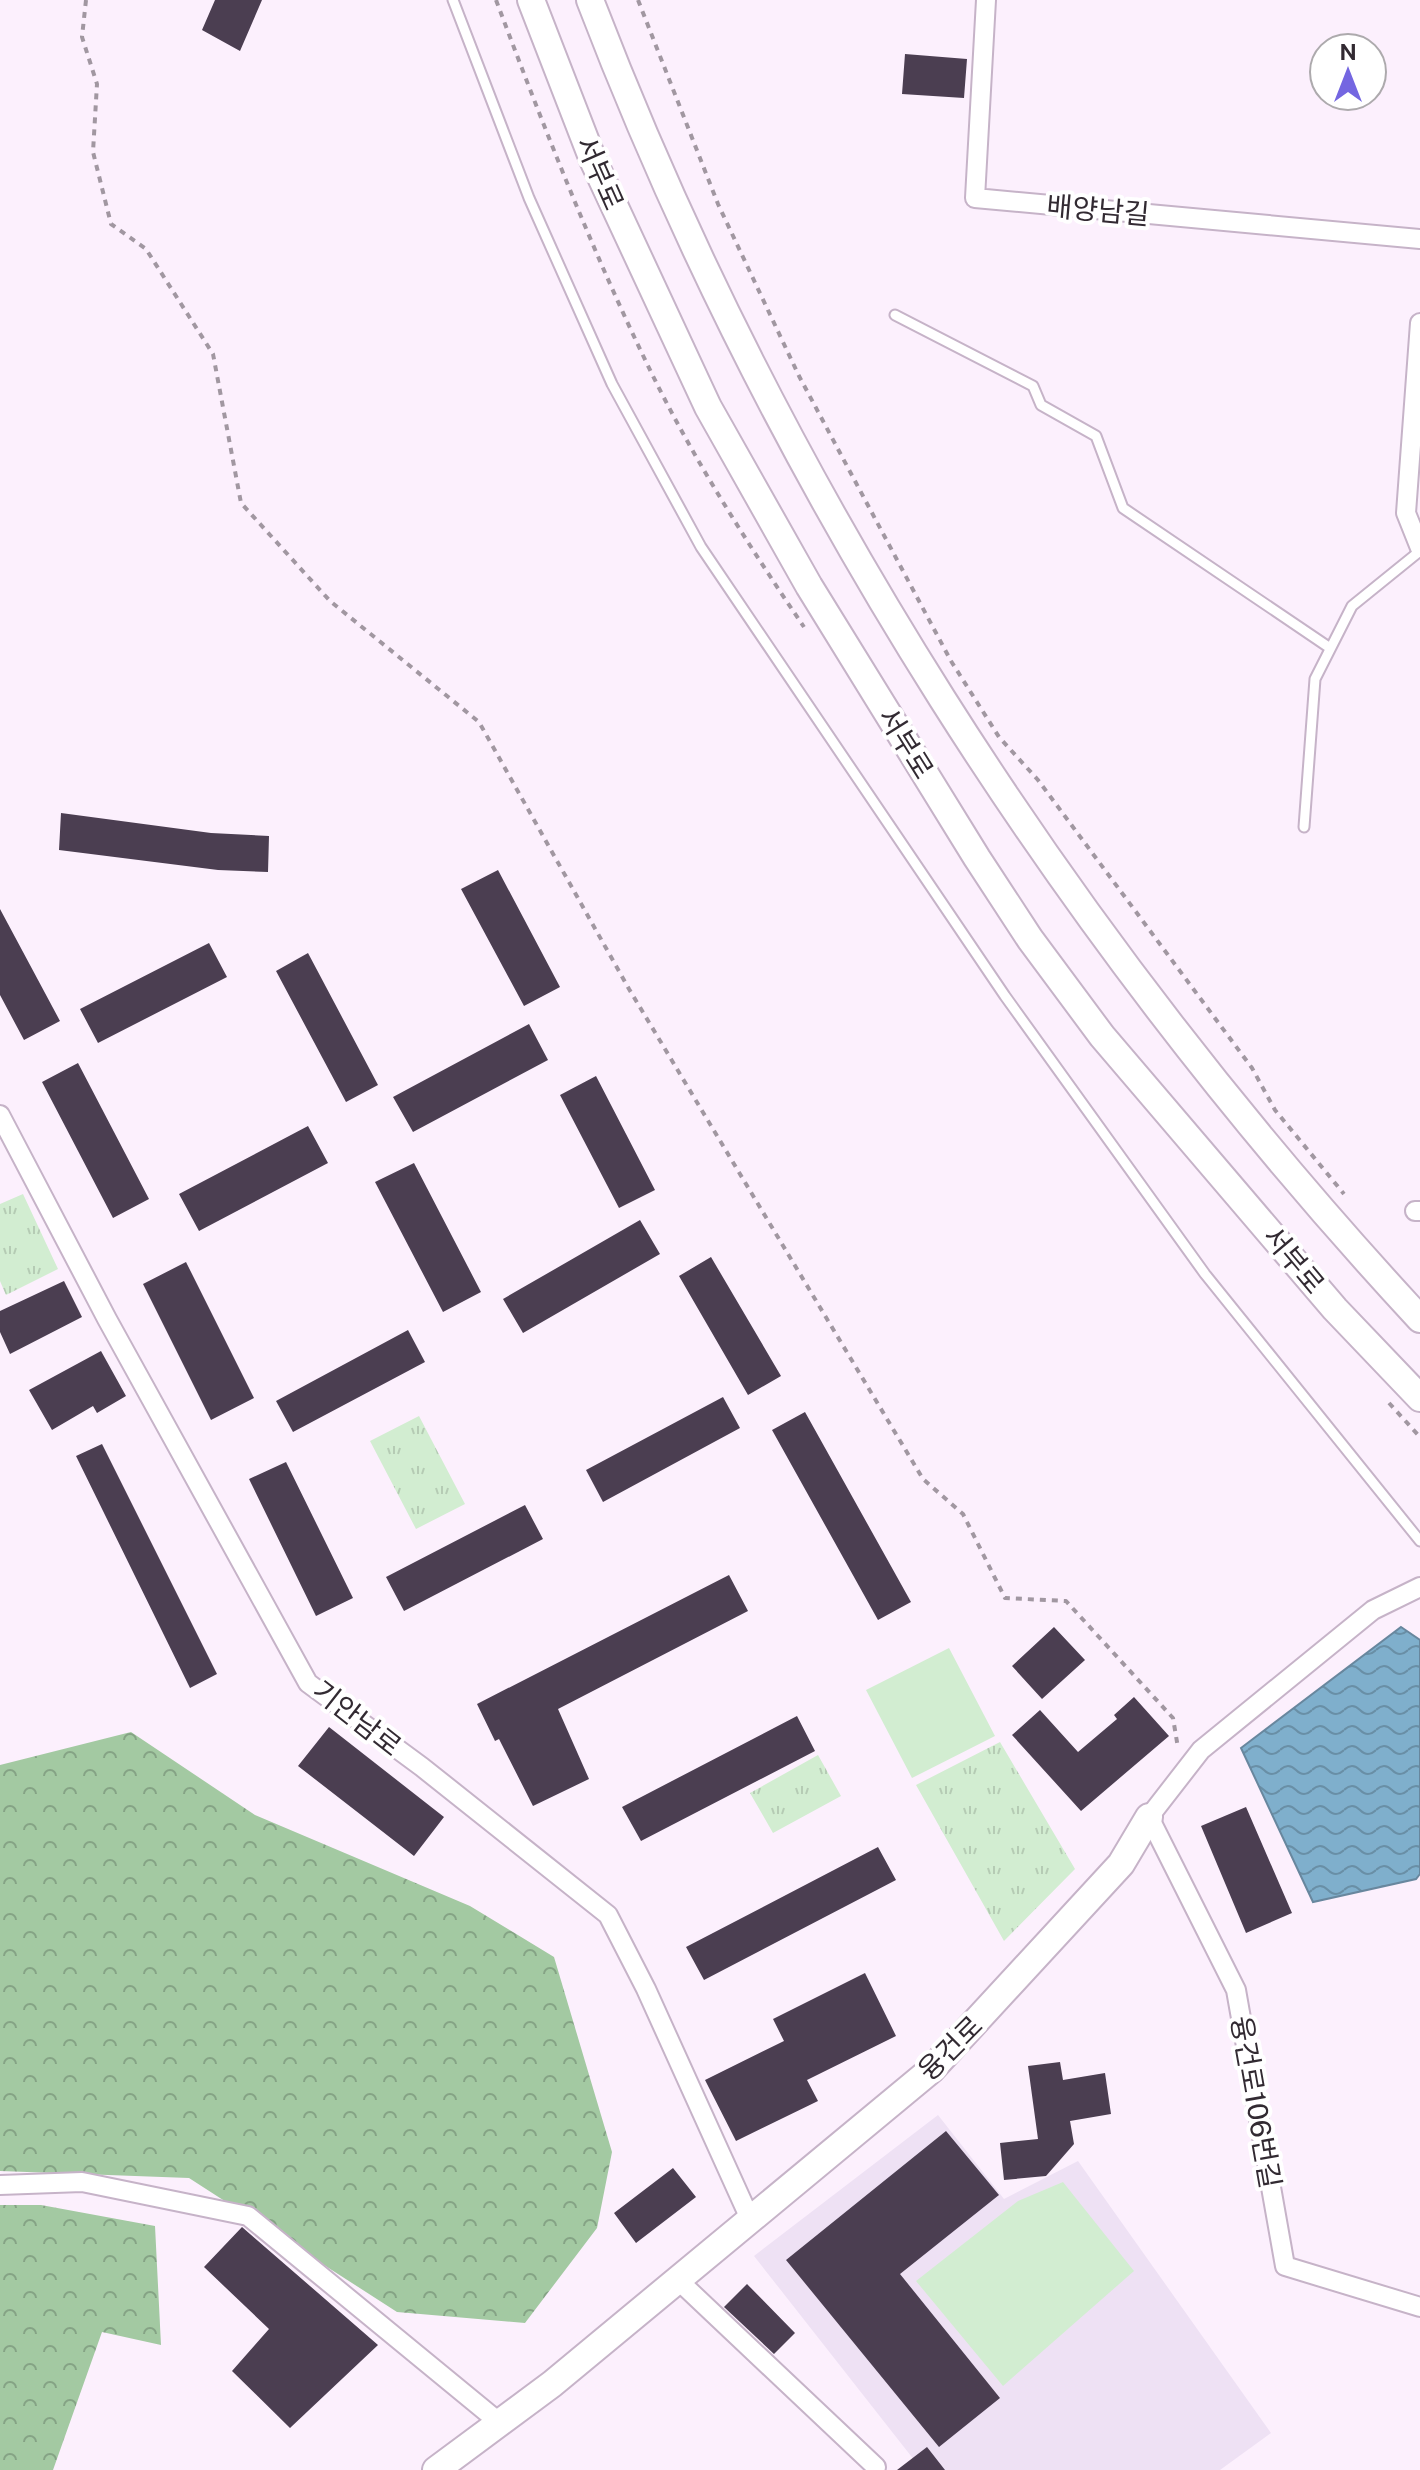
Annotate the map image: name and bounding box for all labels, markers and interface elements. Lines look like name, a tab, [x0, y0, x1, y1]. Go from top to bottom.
north arrow	[1308, 32, 1388, 112]
text: N	[1339, 39, 1357, 65]
street label: 서부로	[570, 131, 631, 215]
street label: 배양남길	[1045, 189, 1151, 230]
street label: 서부로	[872, 701, 941, 784]
street label: 서부로	[1257, 1219, 1332, 1300]
street label: 기안남로	[307, 1673, 408, 1762]
street label: 융건로	[911, 2009, 989, 2087]
street label: 융건로106번길	[1225, 2013, 1288, 2191]

